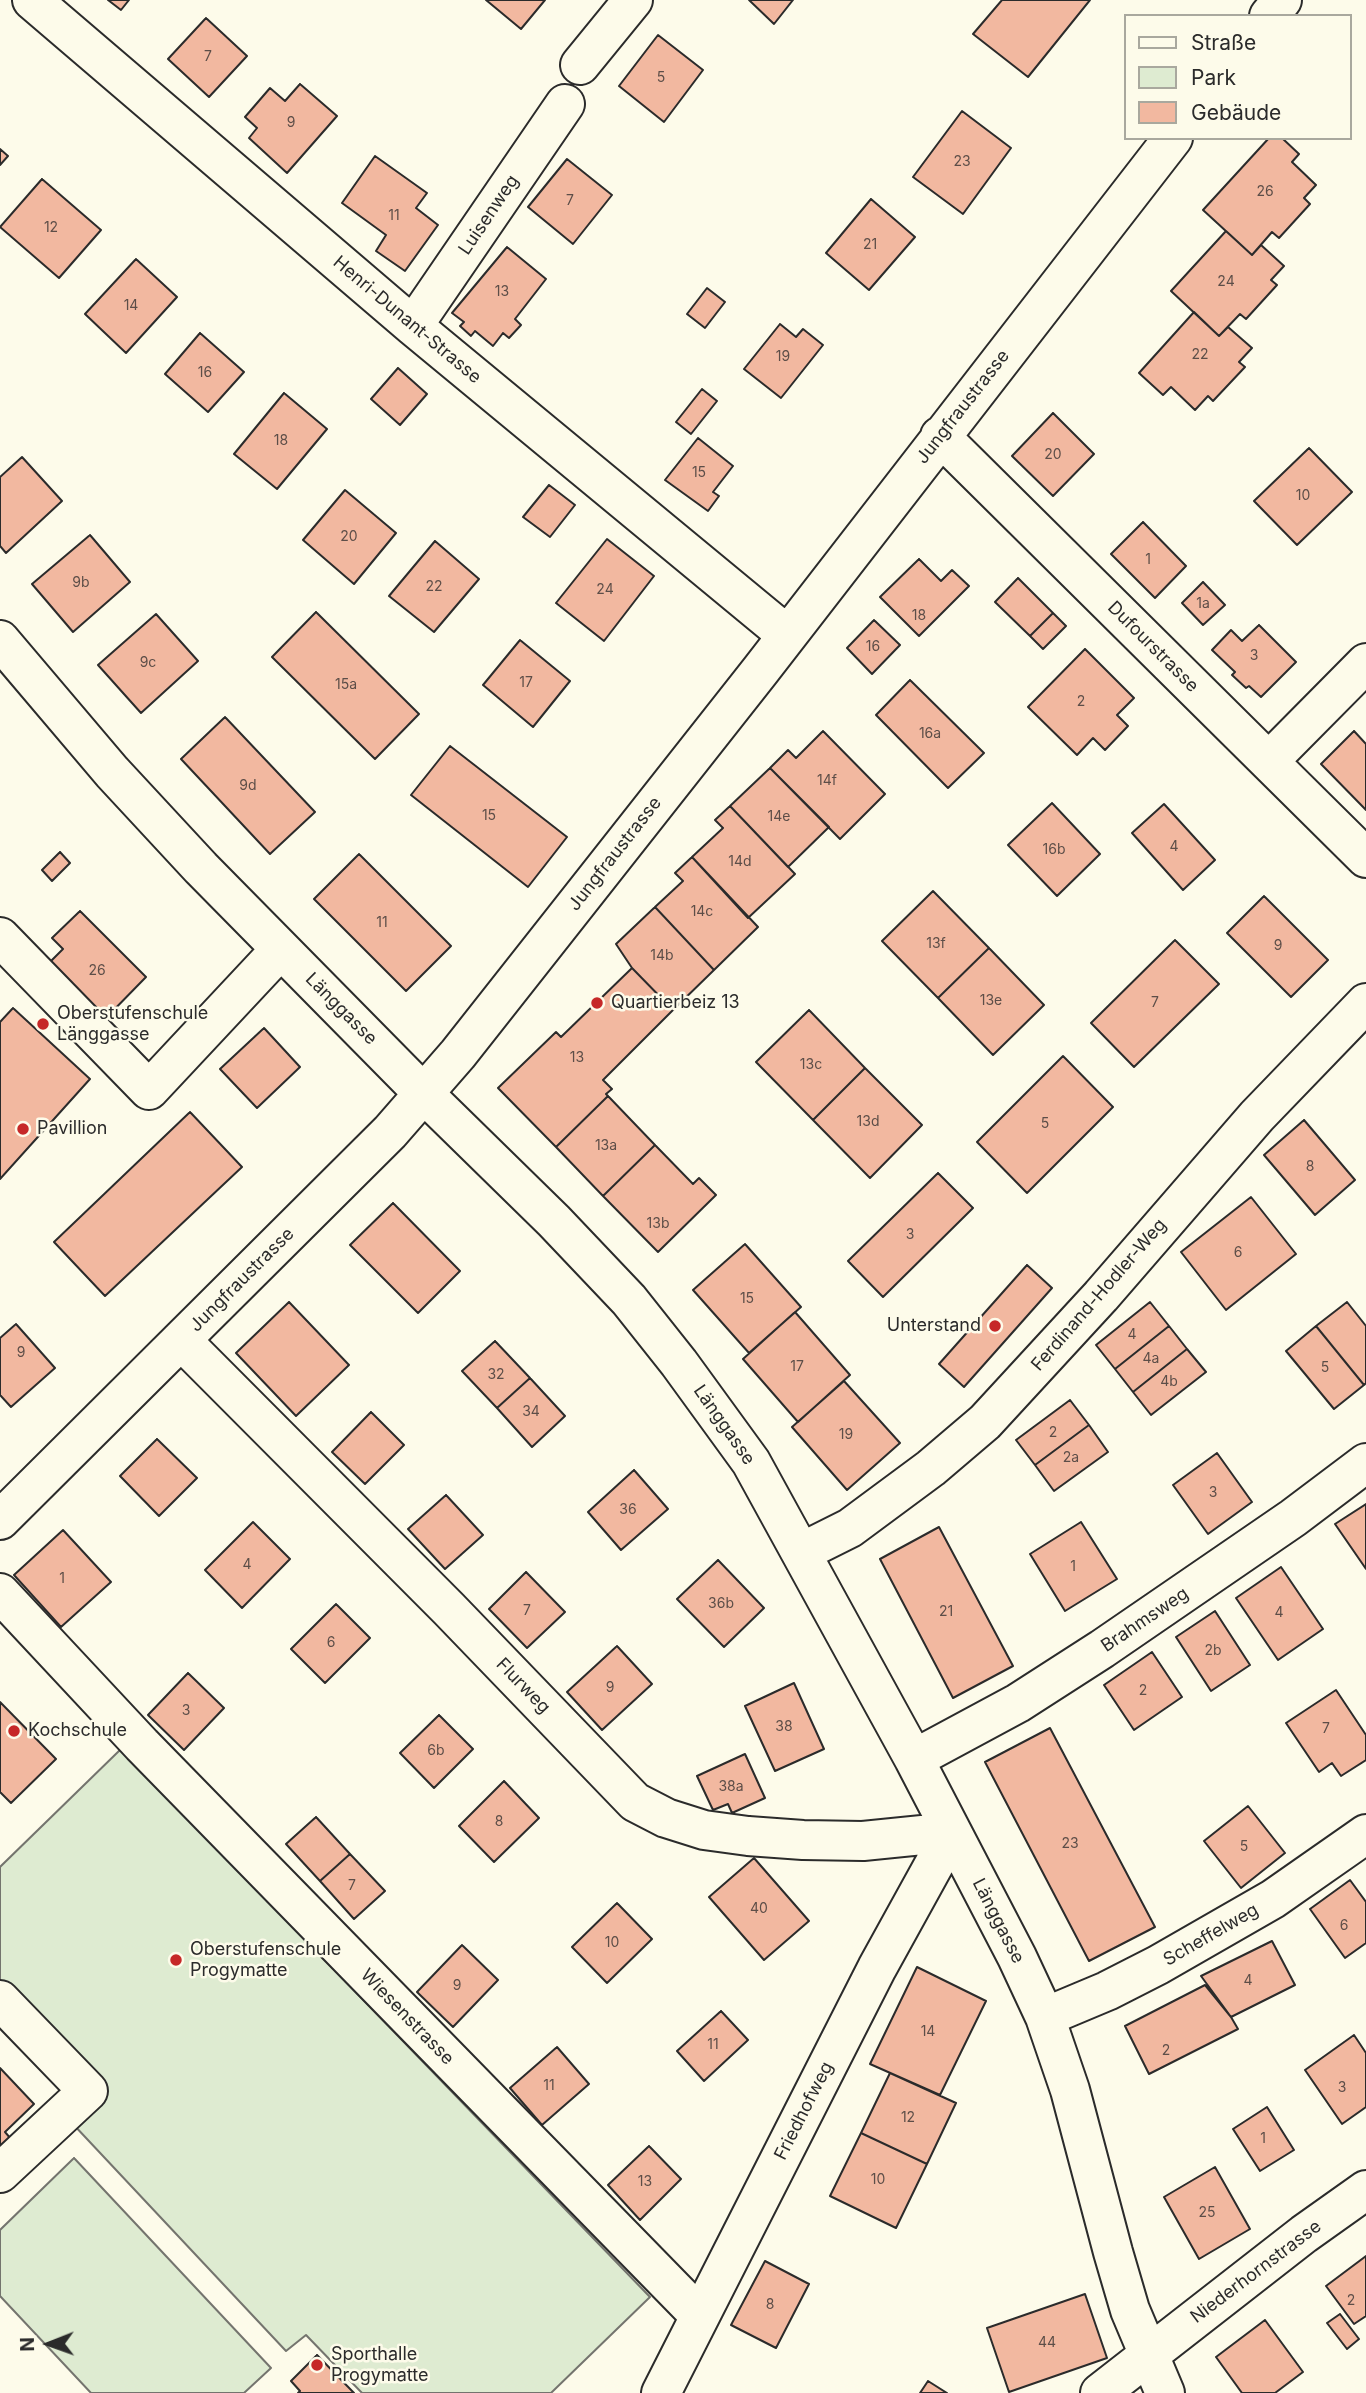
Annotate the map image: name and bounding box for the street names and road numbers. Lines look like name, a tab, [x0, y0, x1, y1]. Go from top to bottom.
street label: Luisenweg	[454, 171, 524, 259]
street label: Henri-Dunant-Strasse	[328, 252, 486, 388]
street label: Jungfraustrasse	[912, 346, 1014, 468]
street label: Dufourstrasse	[1103, 597, 1203, 697]
street label: Jungfraustrasse	[564, 793, 666, 915]
street label: Länggasse	[301, 969, 381, 1049]
street label: Ferdinand-Hodler-Weg	[1027, 1214, 1171, 1376]
street label: Jungfraustrasse	[185, 1223, 299, 1337]
street label: Länggasse	[689, 1381, 759, 1469]
street label: Brahmsweg	[1097, 1583, 1193, 1657]
street label: Flurweg	[491, 1654, 555, 1718]
street label: Länggasse	[967, 1875, 1029, 1967]
street label: Scheffelweg	[1160, 1899, 1262, 1971]
street label: Wiesenstrasse	[356, 1965, 458, 2069]
street label: Friedhofweg	[770, 2058, 838, 2164]
street label: Niederhornstrasse	[1186, 2216, 1326, 2328]

